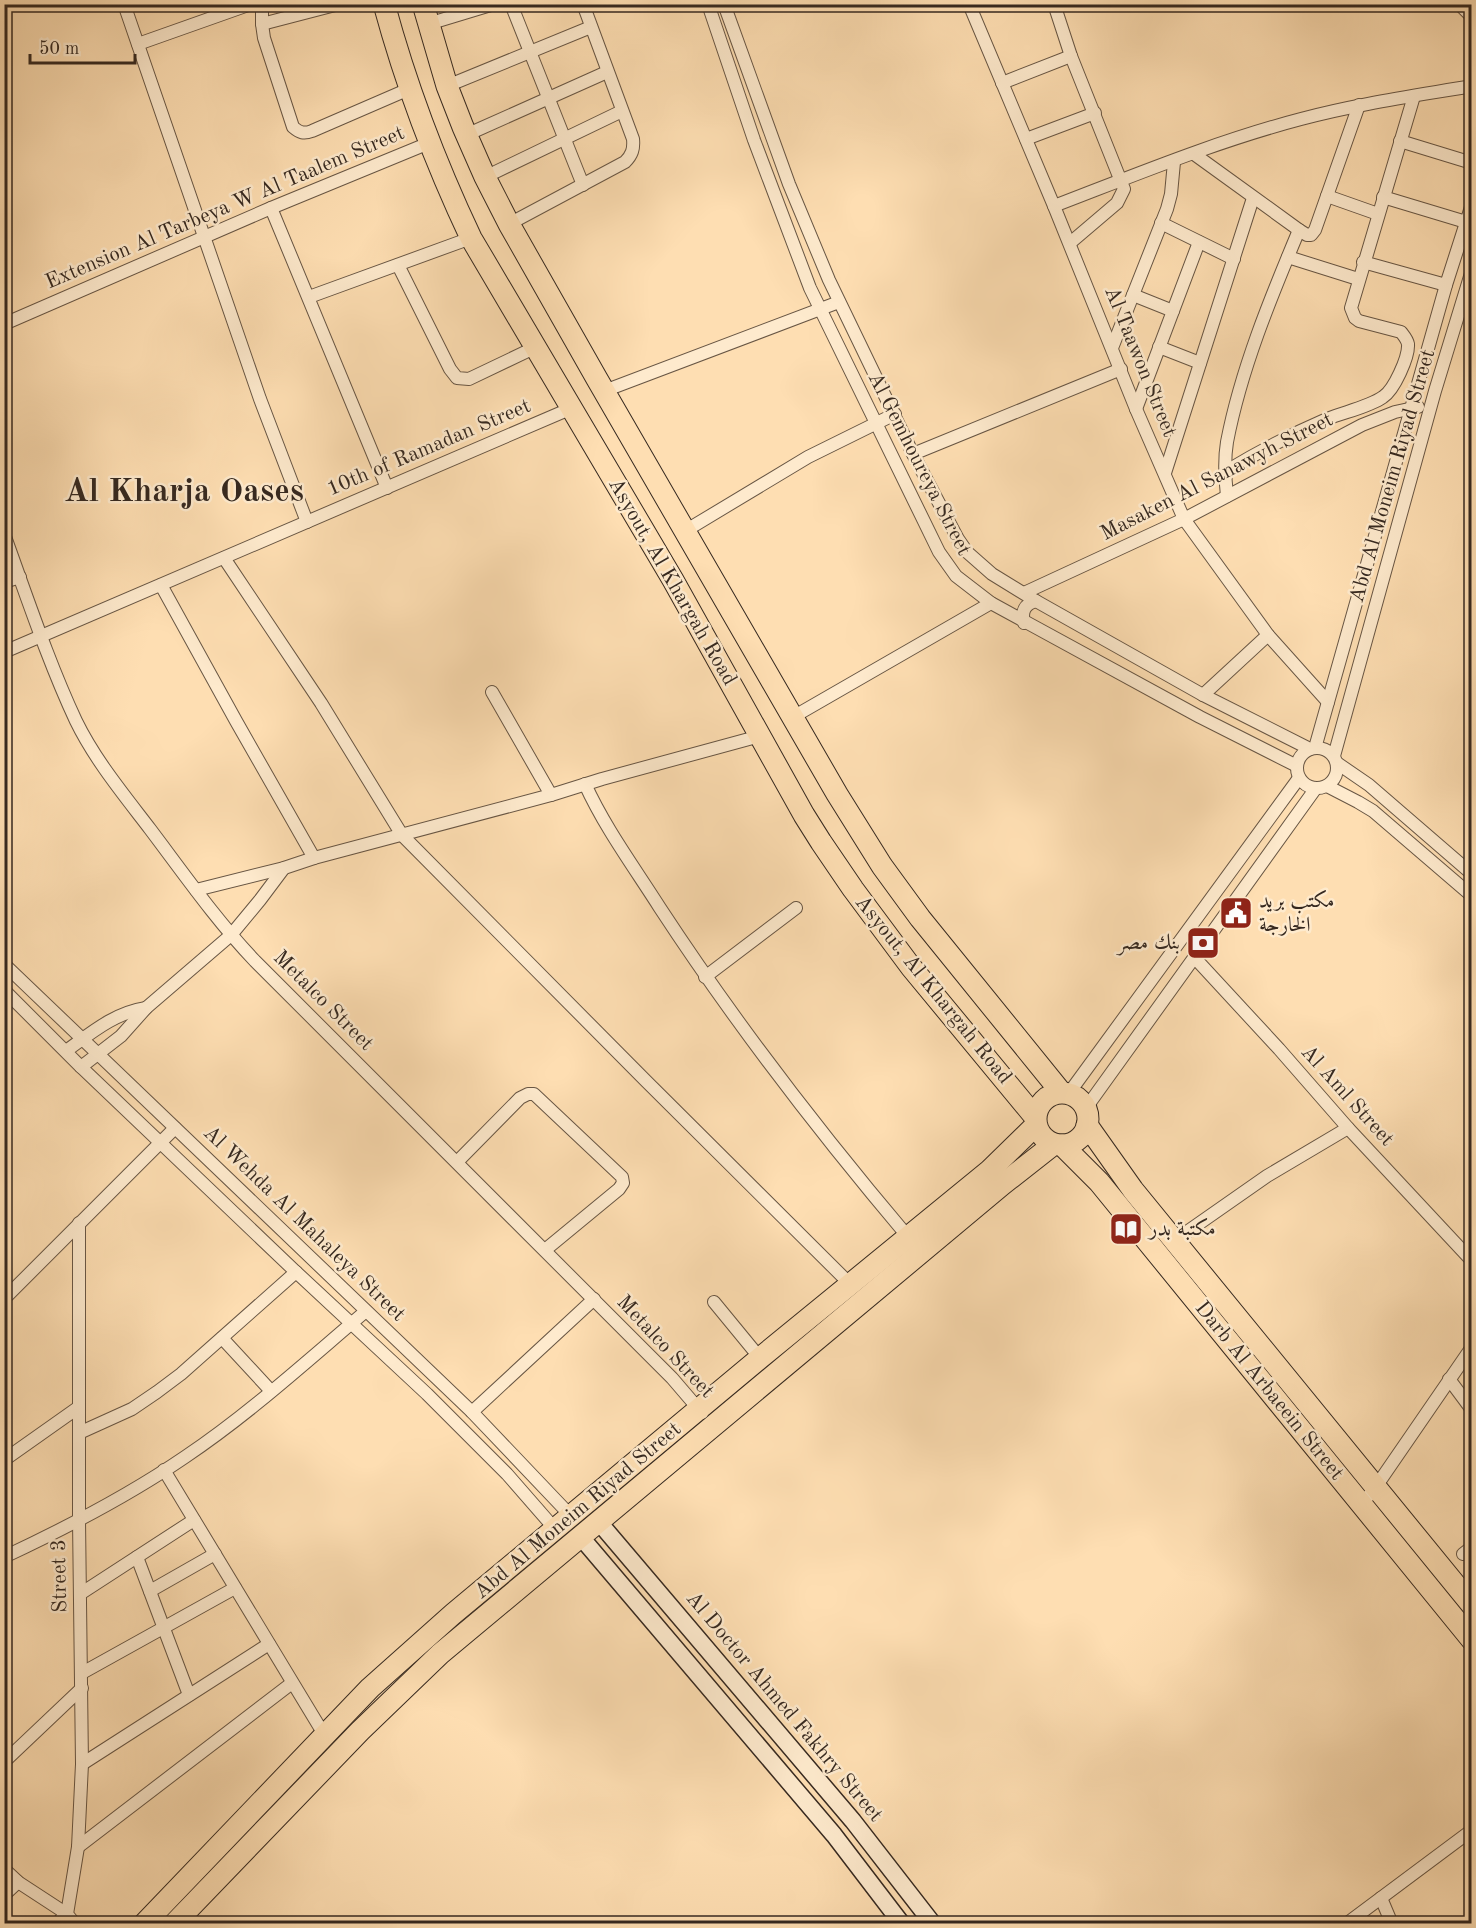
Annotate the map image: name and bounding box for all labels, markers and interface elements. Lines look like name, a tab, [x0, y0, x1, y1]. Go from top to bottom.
scale bar	[30, 27, 135, 65]
text: 50 m	[39, 40, 79, 58]
street label: Extension Al Tarbeya W Al Taalem Street	[42, 123, 408, 293]
street label: Al Taawon Street	[1100, 284, 1180, 440]
street label: Abd Al Moneim Riyad Street	[1347, 347, 1439, 605]
street label: Al Gemhoureya Street	[864, 369, 974, 559]
street label: 10th of Ramadan Street	[324, 396, 534, 500]
street label: Masaken Al Sanawyh Street	[1097, 409, 1337, 545]
street label: Asyout, Al Khargah Road	[604, 475, 740, 689]
district label: Al Kharja Oases	[64, 476, 304, 509]
place label: مكتب بريد الخارجة	[1259, 889, 1334, 936]
street label: Asyout, Al Khargah Road	[851, 892, 1015, 1088]
public building icon: مكتب بريد الخارجة	[1218, 895, 1254, 931]
bank icon: بنك مصر	[1185, 925, 1221, 961]
place label: بنك مصر	[1116, 933, 1180, 956]
street label: Metalco Street	[269, 947, 377, 1055]
street label: Al Aml Street	[1297, 1042, 1397, 1150]
street label: Al Wehda Al Mahaleya Street	[199, 1122, 409, 1326]
library icon: مكتبة بدر	[1108, 1211, 1144, 1247]
place label: مكتبة بدر	[1147, 1217, 1216, 1241]
street label: Metalco Street	[612, 1292, 718, 1402]
street label: Darb Al Arbaeein Street	[1191, 1298, 1347, 1484]
street label: Abd Al Moneim Riyad Street	[471, 1419, 685, 1603]
street label: Street 3	[49, 1539, 71, 1613]
street label: Al Doctor Ahmed Fakhry Street	[682, 1588, 886, 1826]

